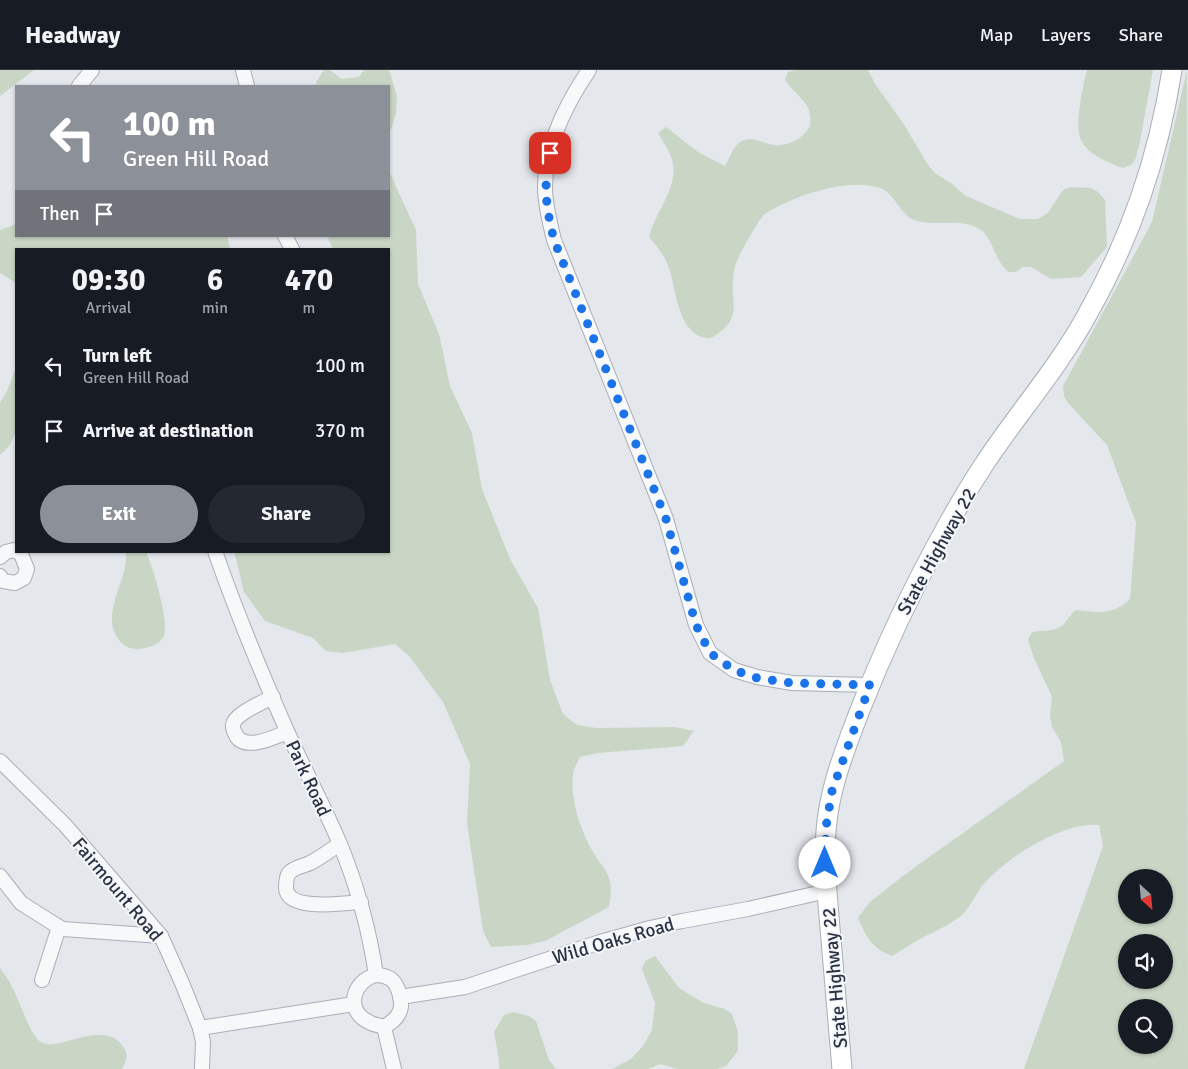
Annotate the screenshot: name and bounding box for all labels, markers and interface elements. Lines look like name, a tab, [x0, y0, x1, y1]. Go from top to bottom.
text: Headway	[25, 20, 121, 50]
text: Map	[980, 24, 1013, 46]
text: Layers	[1041, 24, 1091, 46]
text: Share	[1119, 24, 1163, 46]
text: 100 m	[123, 102, 216, 145]
icon: left	[40, 105, 105, 170]
pin	[529, 132, 571, 174]
icon: arrive	[536, 139, 564, 167]
text: Green Hill Road	[123, 145, 269, 172]
icon: arrive	[90, 200, 118, 228]
text: Then	[40, 202, 80, 226]
text: 09:30	[72, 262, 145, 299]
text: 6	[207, 262, 223, 299]
text: 470	[285, 262, 333, 299]
text: Arrival	[85, 298, 132, 318]
text: min	[202, 298, 228, 318]
text: m	[303, 298, 315, 318]
text: Turn left	[83, 344, 152, 368]
icon: left	[40, 352, 68, 380]
text: 100 m	[315, 354, 365, 378]
text: Green Hill Road	[83, 368, 189, 388]
icon: arrive	[40, 417, 68, 445]
text: Arrive at destination	[83, 419, 254, 443]
text: 370 m	[315, 419, 365, 443]
street label: State Highway 22	[892, 484, 982, 619]
button: Exit	[40, 485, 198, 543]
button: Share	[208, 485, 365, 543]
street label: Park Road	[280, 736, 336, 820]
street label: Fairmount Road	[67, 833, 168, 947]
position arrow	[798, 836, 850, 888]
north arrow	[1118, 869, 1172, 924]
map controls	[1118, 869, 1173, 1054]
street label: State Highway 22	[817, 906, 853, 1049]
street label: Wild Oaks Road	[550, 912, 677, 970]
button: sound	[1118, 934, 1173, 989]
button: search	[1118, 999, 1173, 1054]

